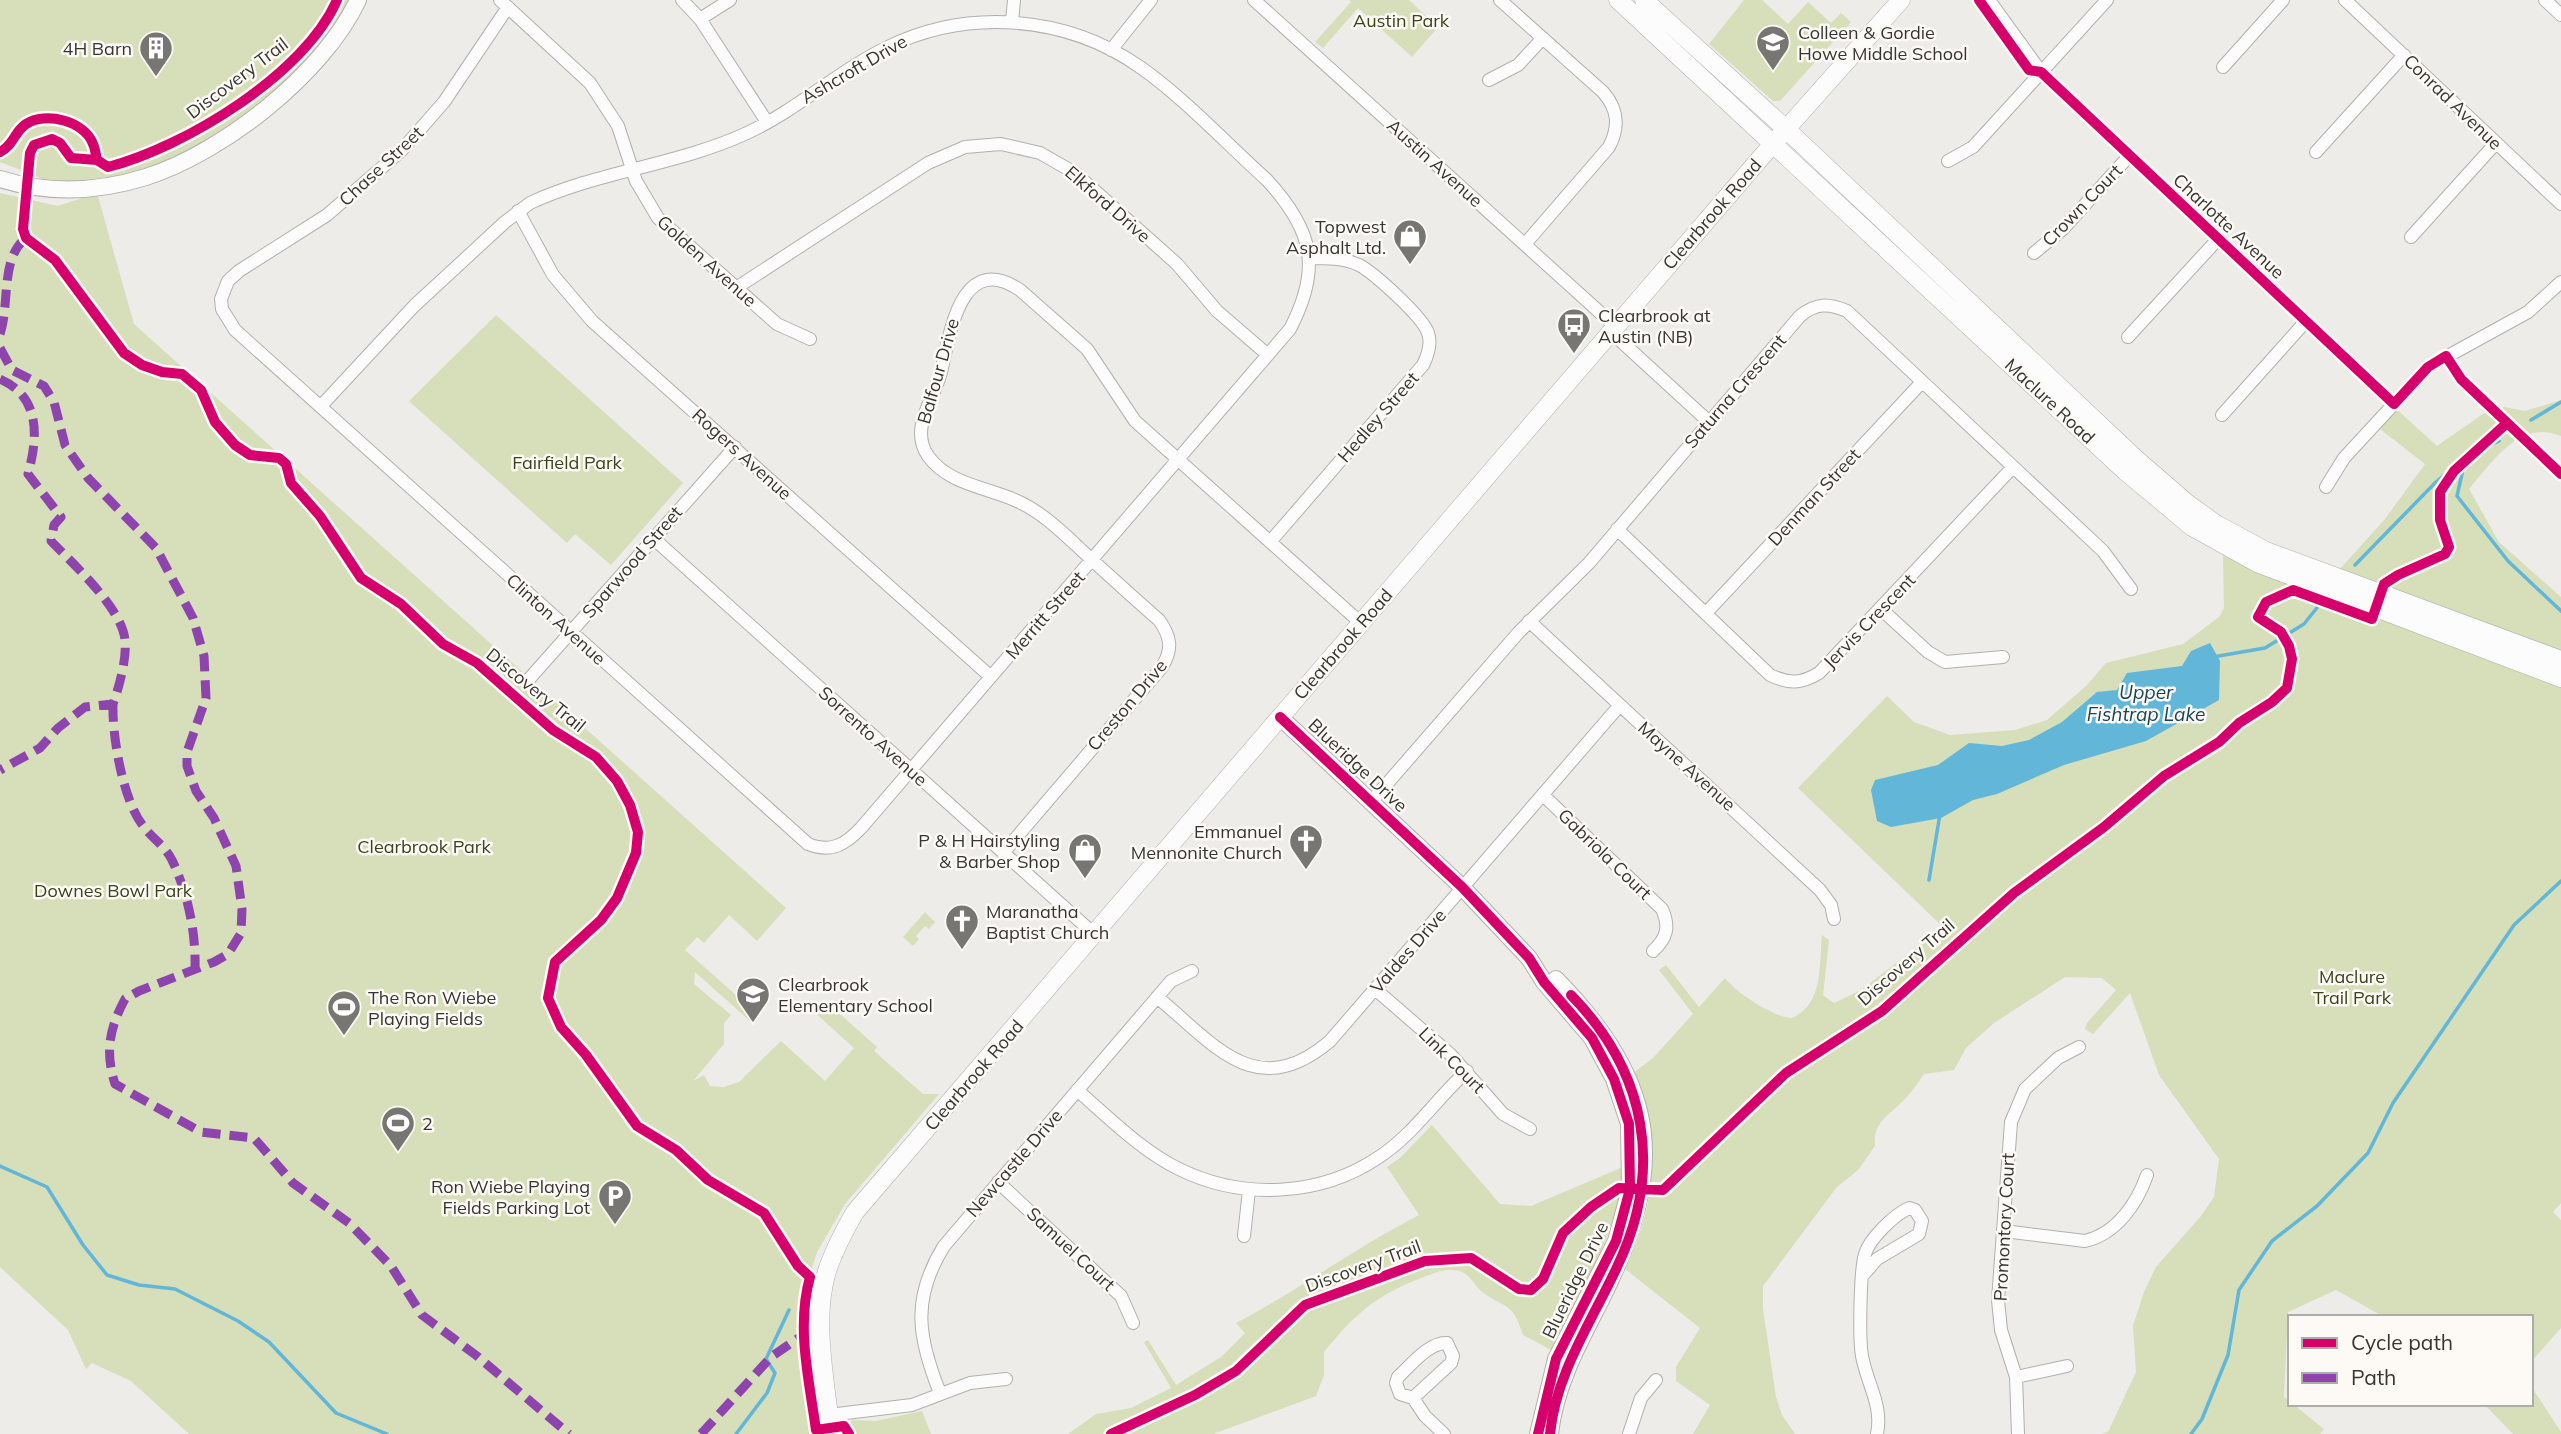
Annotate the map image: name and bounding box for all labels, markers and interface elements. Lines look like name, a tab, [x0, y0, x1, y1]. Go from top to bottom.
park label: Austin Park	[1353, 9, 1450, 32]
place label: Colleen & Gordie Howe Middle School	[1798, 21, 1968, 65]
school or university icon: Colleen & Gordie Howe Middle School	[1754, 23, 1792, 72]
building icon: 4H Barn	[137, 29, 175, 78]
street label: Ashcroft Drive	[797, 29, 911, 109]
street label: Discovery Trail	[182, 32, 292, 124]
place label: 4H Barn	[63, 37, 132, 60]
street label: Conrad Avenue	[2399, 49, 2507, 155]
street label: Austin Avenue	[1382, 114, 1488, 212]
street label: Chase Street	[334, 121, 428, 211]
street label: Clearbrook Road	[1658, 154, 1766, 274]
street label: Crown Court	[2037, 159, 2127, 251]
street label: Elkford Drive	[1061, 161, 1155, 247]
street label: Charlotte Avenue	[2168, 168, 2290, 284]
street label: Golden Avenue	[652, 210, 762, 312]
place label: Topwest Asphalt Ltd.	[1286, 215, 1386, 259]
shop icon: Topwest Asphalt Ltd.	[1391, 217, 1429, 266]
place label: Clearbrook at Austin (NB)	[1598, 304, 1711, 348]
bus stop icon: Clearbrook at Austin (NB)	[1555, 306, 1593, 355]
street label: Balfour Drive	[912, 316, 964, 426]
street label: Saturna Crescent	[1679, 329, 1791, 453]
street label: Maclure Road	[2000, 353, 2100, 449]
street label: Hedley Street	[1332, 367, 1424, 467]
street label: Rogers Avenue	[688, 403, 796, 505]
street label: Denman Street	[1763, 443, 1865, 551]
park label: Fairfield Park	[512, 451, 623, 474]
street label: Sparwood Street	[577, 501, 687, 623]
street label: Merritt Street	[1000, 566, 1090, 664]
street label: Clinton Avenue	[502, 568, 610, 670]
street label: Jervis Crescent	[1818, 569, 1920, 673]
street label: Clearbrook Road	[1289, 584, 1397, 704]
street label: Discovery Trail	[482, 643, 590, 737]
street label: Creston Drive	[1082, 654, 1172, 756]
water label: Upper Fishtrap Lake	[2087, 680, 2205, 726]
street label: Sorrento Avenue	[814, 681, 932, 791]
street label: Blueridge Drive	[1304, 713, 1412, 817]
street label: Mayne Avenue	[1633, 716, 1741, 816]
street label: Gabriola Court	[1553, 804, 1657, 904]
place label: Emmanuel Mennonite Church	[1131, 820, 1282, 864]
church icon: Emmanuel Mennonite Church	[1287, 822, 1325, 871]
place label: P & H Hairstyling & Barber Shop	[918, 829, 1060, 873]
shop icon: P & H Hairstyling & Barber Shop	[1066, 831, 1104, 880]
park label: Clearbrook Park	[357, 835, 491, 858]
park label: Downes Bowl Park	[34, 879, 193, 902]
place label: Maranatha Baptist Church	[986, 900, 1109, 944]
church icon: Maranatha Baptist Church	[943, 902, 981, 951]
street label: Valdes Drive	[1365, 904, 1451, 998]
street label: Discovery Trail	[1853, 914, 1959, 1010]
park label: Maclure Trail Park	[2313, 965, 2392, 1009]
place label: Clearbrook Elementary School	[778, 973, 933, 1017]
school or university icon: Clearbrook Elementary School	[734, 975, 772, 1024]
place label: The Ron Wiebe Playing Fields	[368, 986, 496, 1030]
sports icon: The Ron Wiebe Playing Fields	[325, 988, 363, 1037]
street label: Clearbrook Road	[920, 1015, 1028, 1135]
street label: Link Court	[1414, 1022, 1490, 1098]
sports icon: 2	[379, 1104, 417, 1153]
street label: Newcastle Drive	[961, 1104, 1067, 1222]
place label: 2	[422, 1112, 433, 1135]
street label: Promontory Court	[1989, 1152, 2019, 1302]
place label: Ron Wiebe Playing Fields Parking Lot	[431, 1175, 590, 1219]
parking icon: Ron Wiebe Playing Fields Parking Lot	[596, 1177, 634, 1226]
street label: Samuel Court	[1022, 1202, 1120, 1296]
street label: Blueridge Drive	[1537, 1218, 1613, 1342]
street label: Discovery Trail	[1302, 1234, 1424, 1298]
legend	[2288, 1315, 2533, 1406]
text: Cycle path	[2351, 1329, 2453, 1355]
text: Path	[2351, 1364, 2396, 1390]

